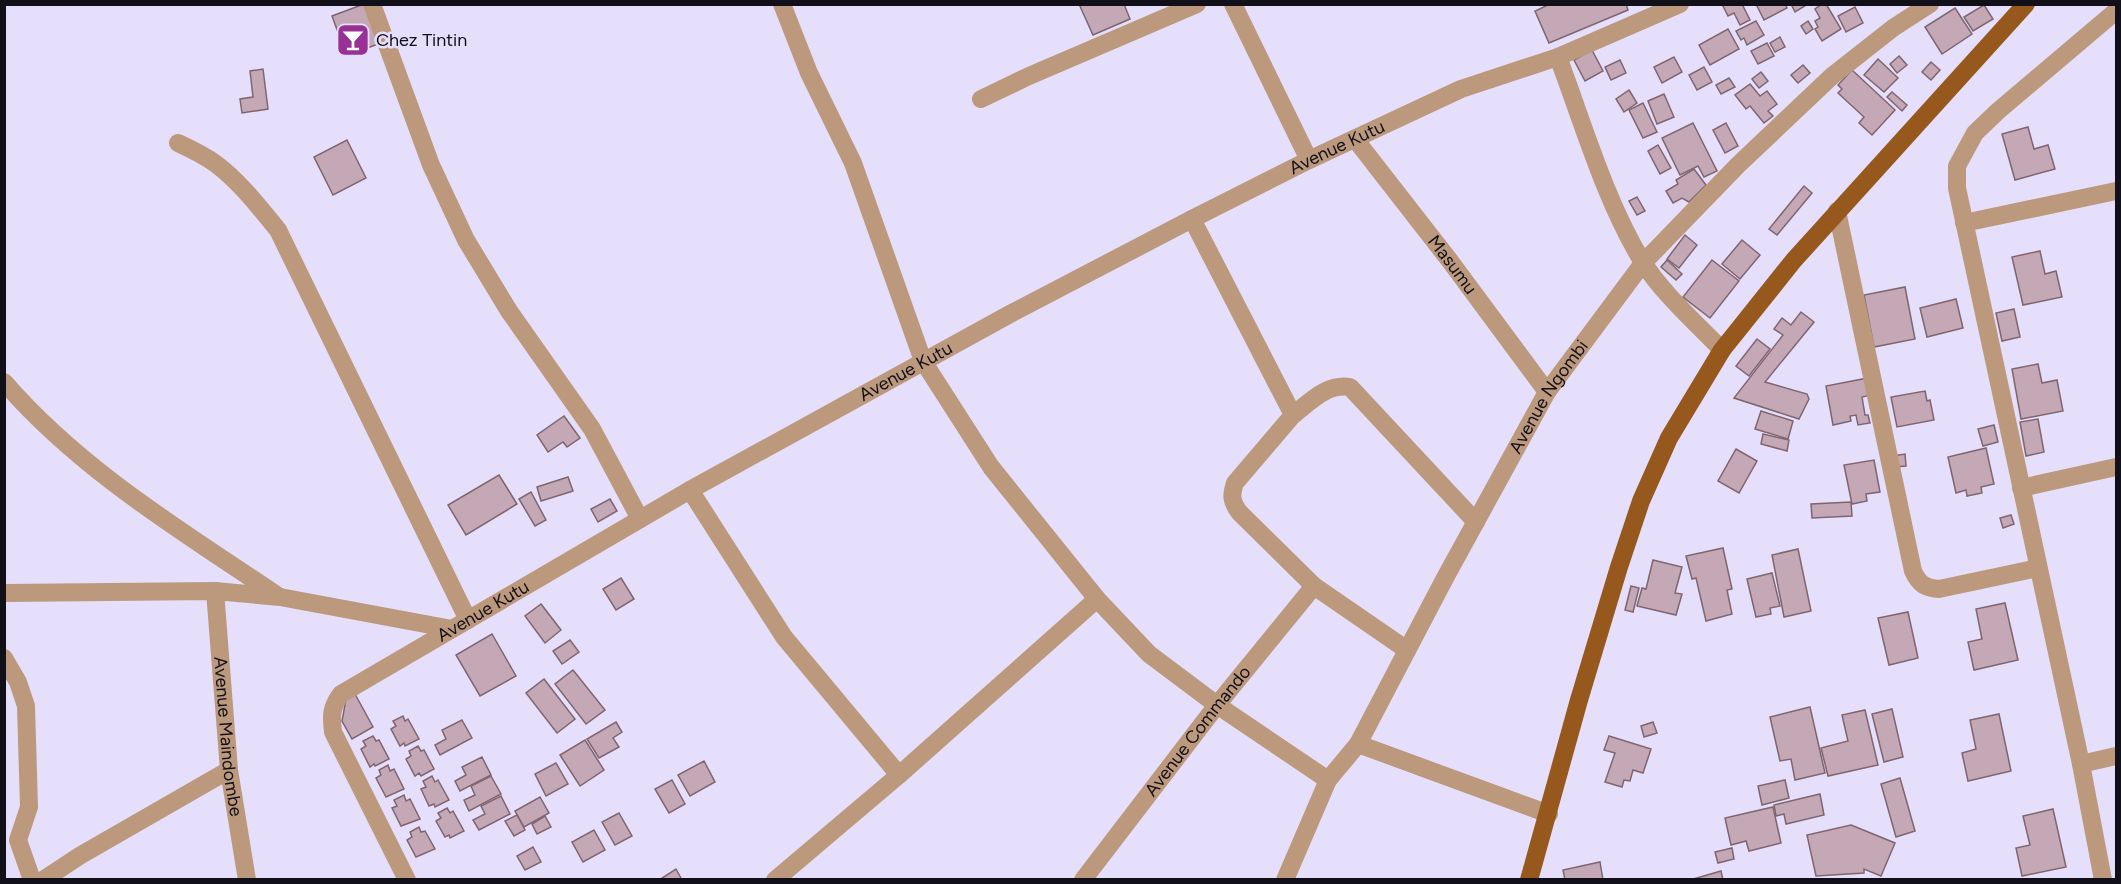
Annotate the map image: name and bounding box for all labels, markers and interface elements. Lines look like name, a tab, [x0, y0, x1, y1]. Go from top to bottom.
bar icon: Chez Tintin	[335, 22, 371, 58]
place label: Chez Tintin	[376, 29, 467, 51]
street label: Avenue Kutu	[1285, 115, 1388, 179]
street label: Masumu	[1423, 231, 1482, 298]
street label: Avenue Ngombi	[1504, 336, 1593, 457]
street label: Avenue Kutu	[855, 337, 956, 406]
street label: Avenue Kutu	[433, 576, 533, 647]
street label: Avenue Maindombe	[209, 656, 247, 818]
street label: Avenue Commando	[1140, 661, 1255, 801]

